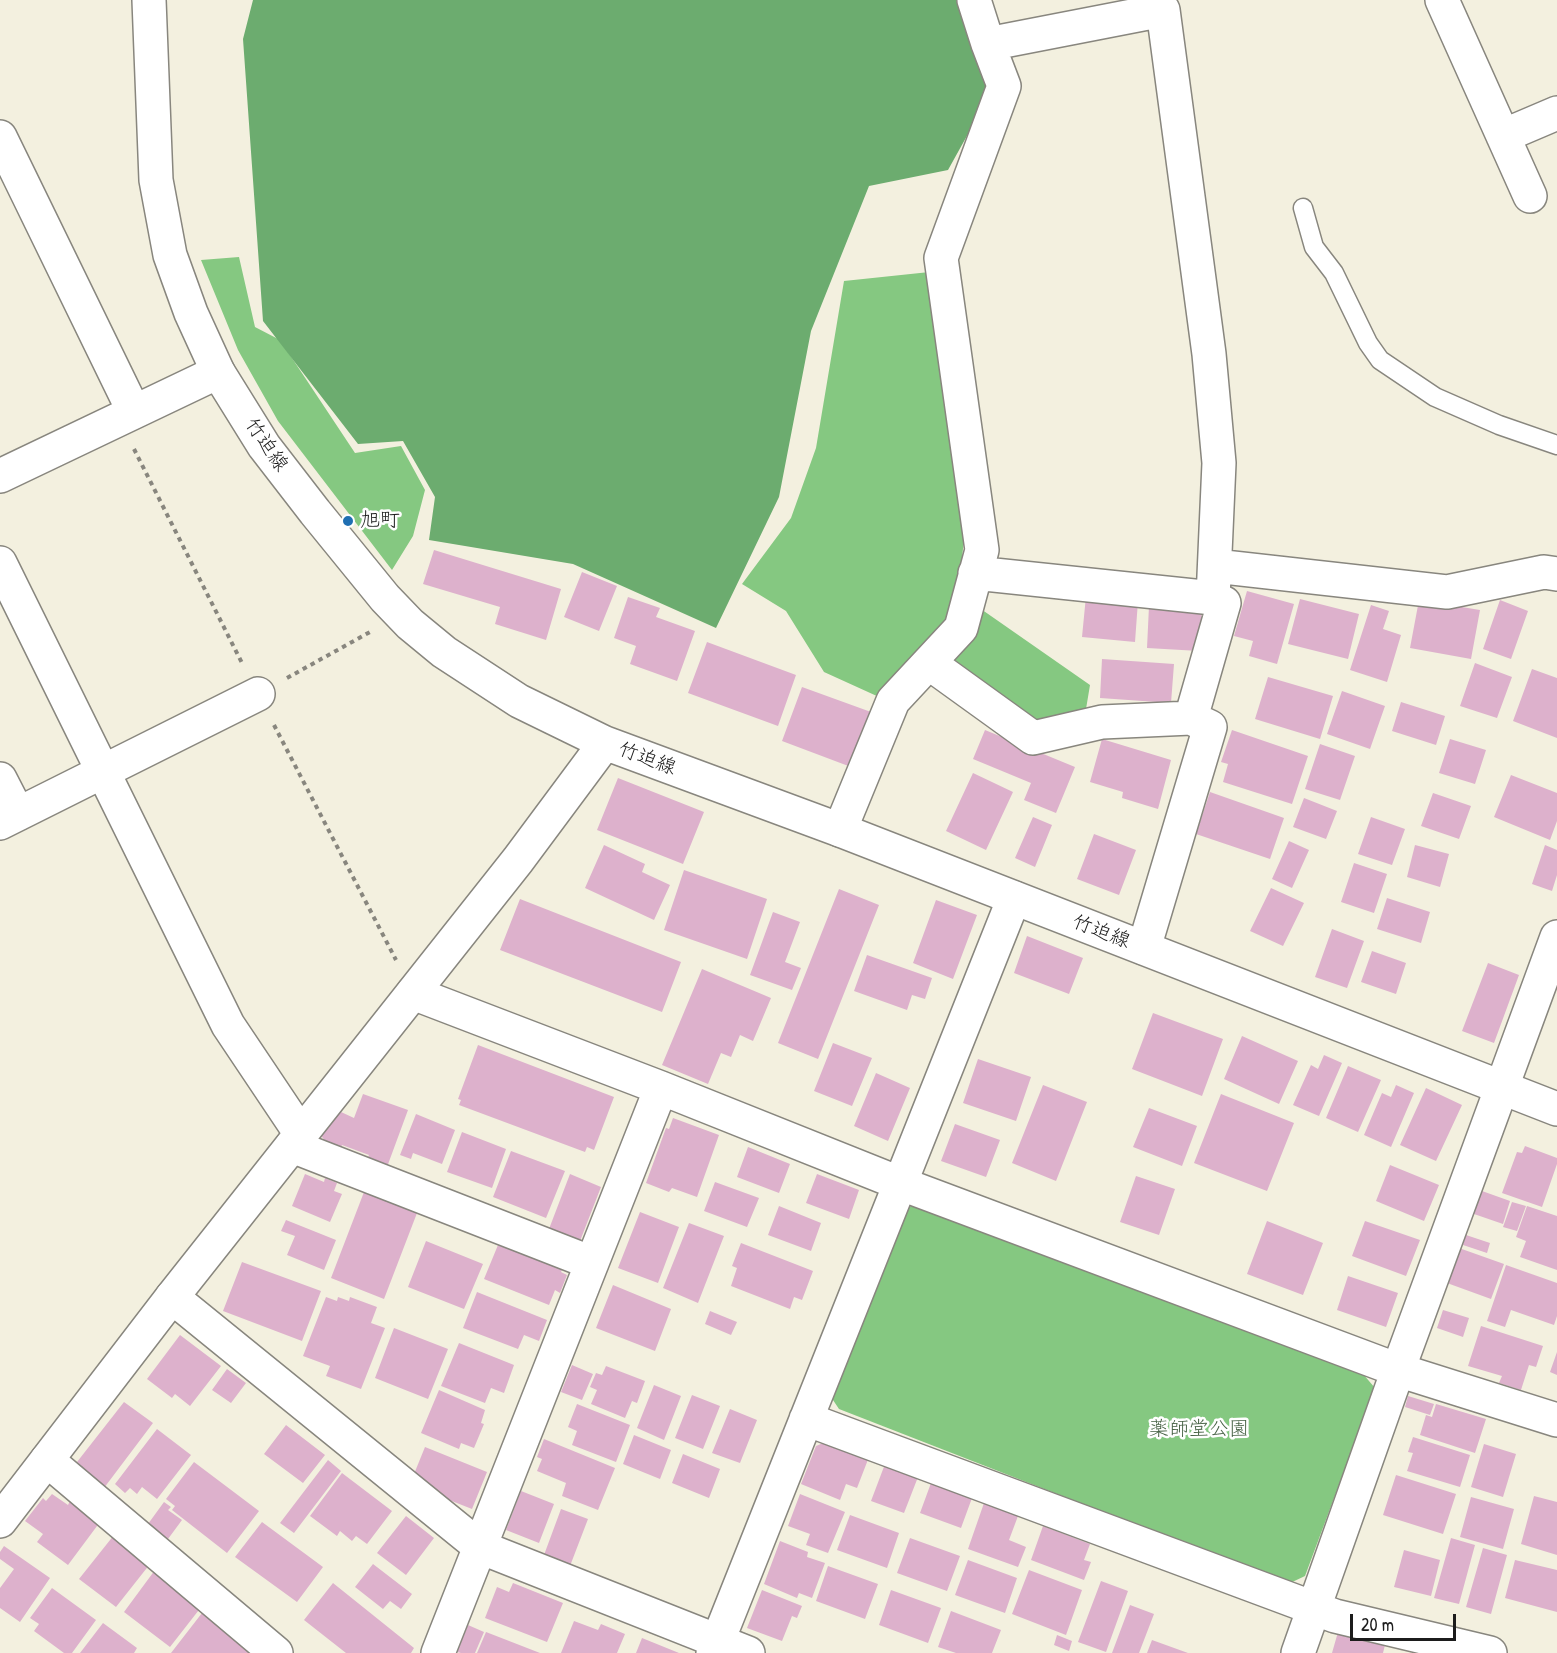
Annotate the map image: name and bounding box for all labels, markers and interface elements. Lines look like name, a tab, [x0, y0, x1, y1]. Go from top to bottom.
street label: 竹迫線	[239, 414, 293, 476]
place label: 旭町	[360, 509, 400, 533]
marker: 旭町	[341, 514, 355, 528]
street label: 竹迫線	[615, 737, 679, 781]
street label: 竹迫線	[1069, 910, 1133, 954]
park label: 薬師堂公園	[1149, 1418, 1249, 1442]
scale bar	[1353, 1602, 1460, 1640]
text: 20 m	[1361, 1612, 1394, 1637]

